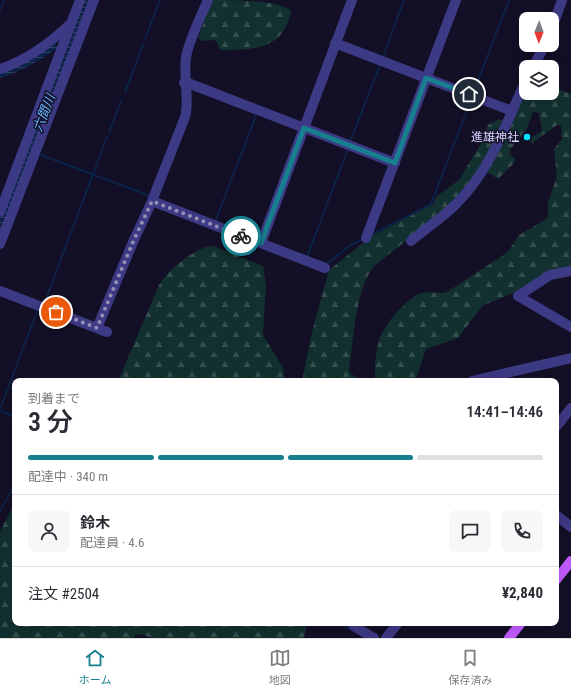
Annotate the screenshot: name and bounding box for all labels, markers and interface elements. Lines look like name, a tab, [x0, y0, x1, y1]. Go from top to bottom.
north arrow	[519, 12, 559, 52]
map controls	[519, 12, 559, 100]
button: layers	[519, 60, 559, 100]
pin	[452, 77, 486, 111]
icon: home	[458, 83, 480, 105]
water label: 六間川	[30, 90, 59, 134]
place label: 進雄神社	[471, 130, 519, 144]
marker: 進雄神社	[522, 132, 532, 142]
courier	[221, 216, 261, 256]
icon: bike	[230, 225, 252, 247]
pin	[39, 295, 73, 329]
icon: bag	[45, 301, 67, 323]
text: 到着まで	[28, 391, 80, 406]
text: 14:41–14:46	[466, 403, 543, 421]
text: 3 分	[28, 407, 73, 437]
text: 配達中 · 340 m	[28, 469, 108, 484]
button: person	[28, 510, 70, 552]
button: chat	[449, 510, 491, 552]
button: phone	[501, 510, 543, 552]
text: 鈴木	[80, 514, 110, 532]
text: 配達員 · 4.6	[80, 535, 144, 550]
text: ¥2,840	[502, 584, 543, 602]
text: 注文 #2504	[28, 585, 99, 603]
tab: ホーム	[79, 647, 111, 687]
tab: 地図	[269, 647, 291, 687]
tab: 保存済み	[448, 647, 492, 687]

